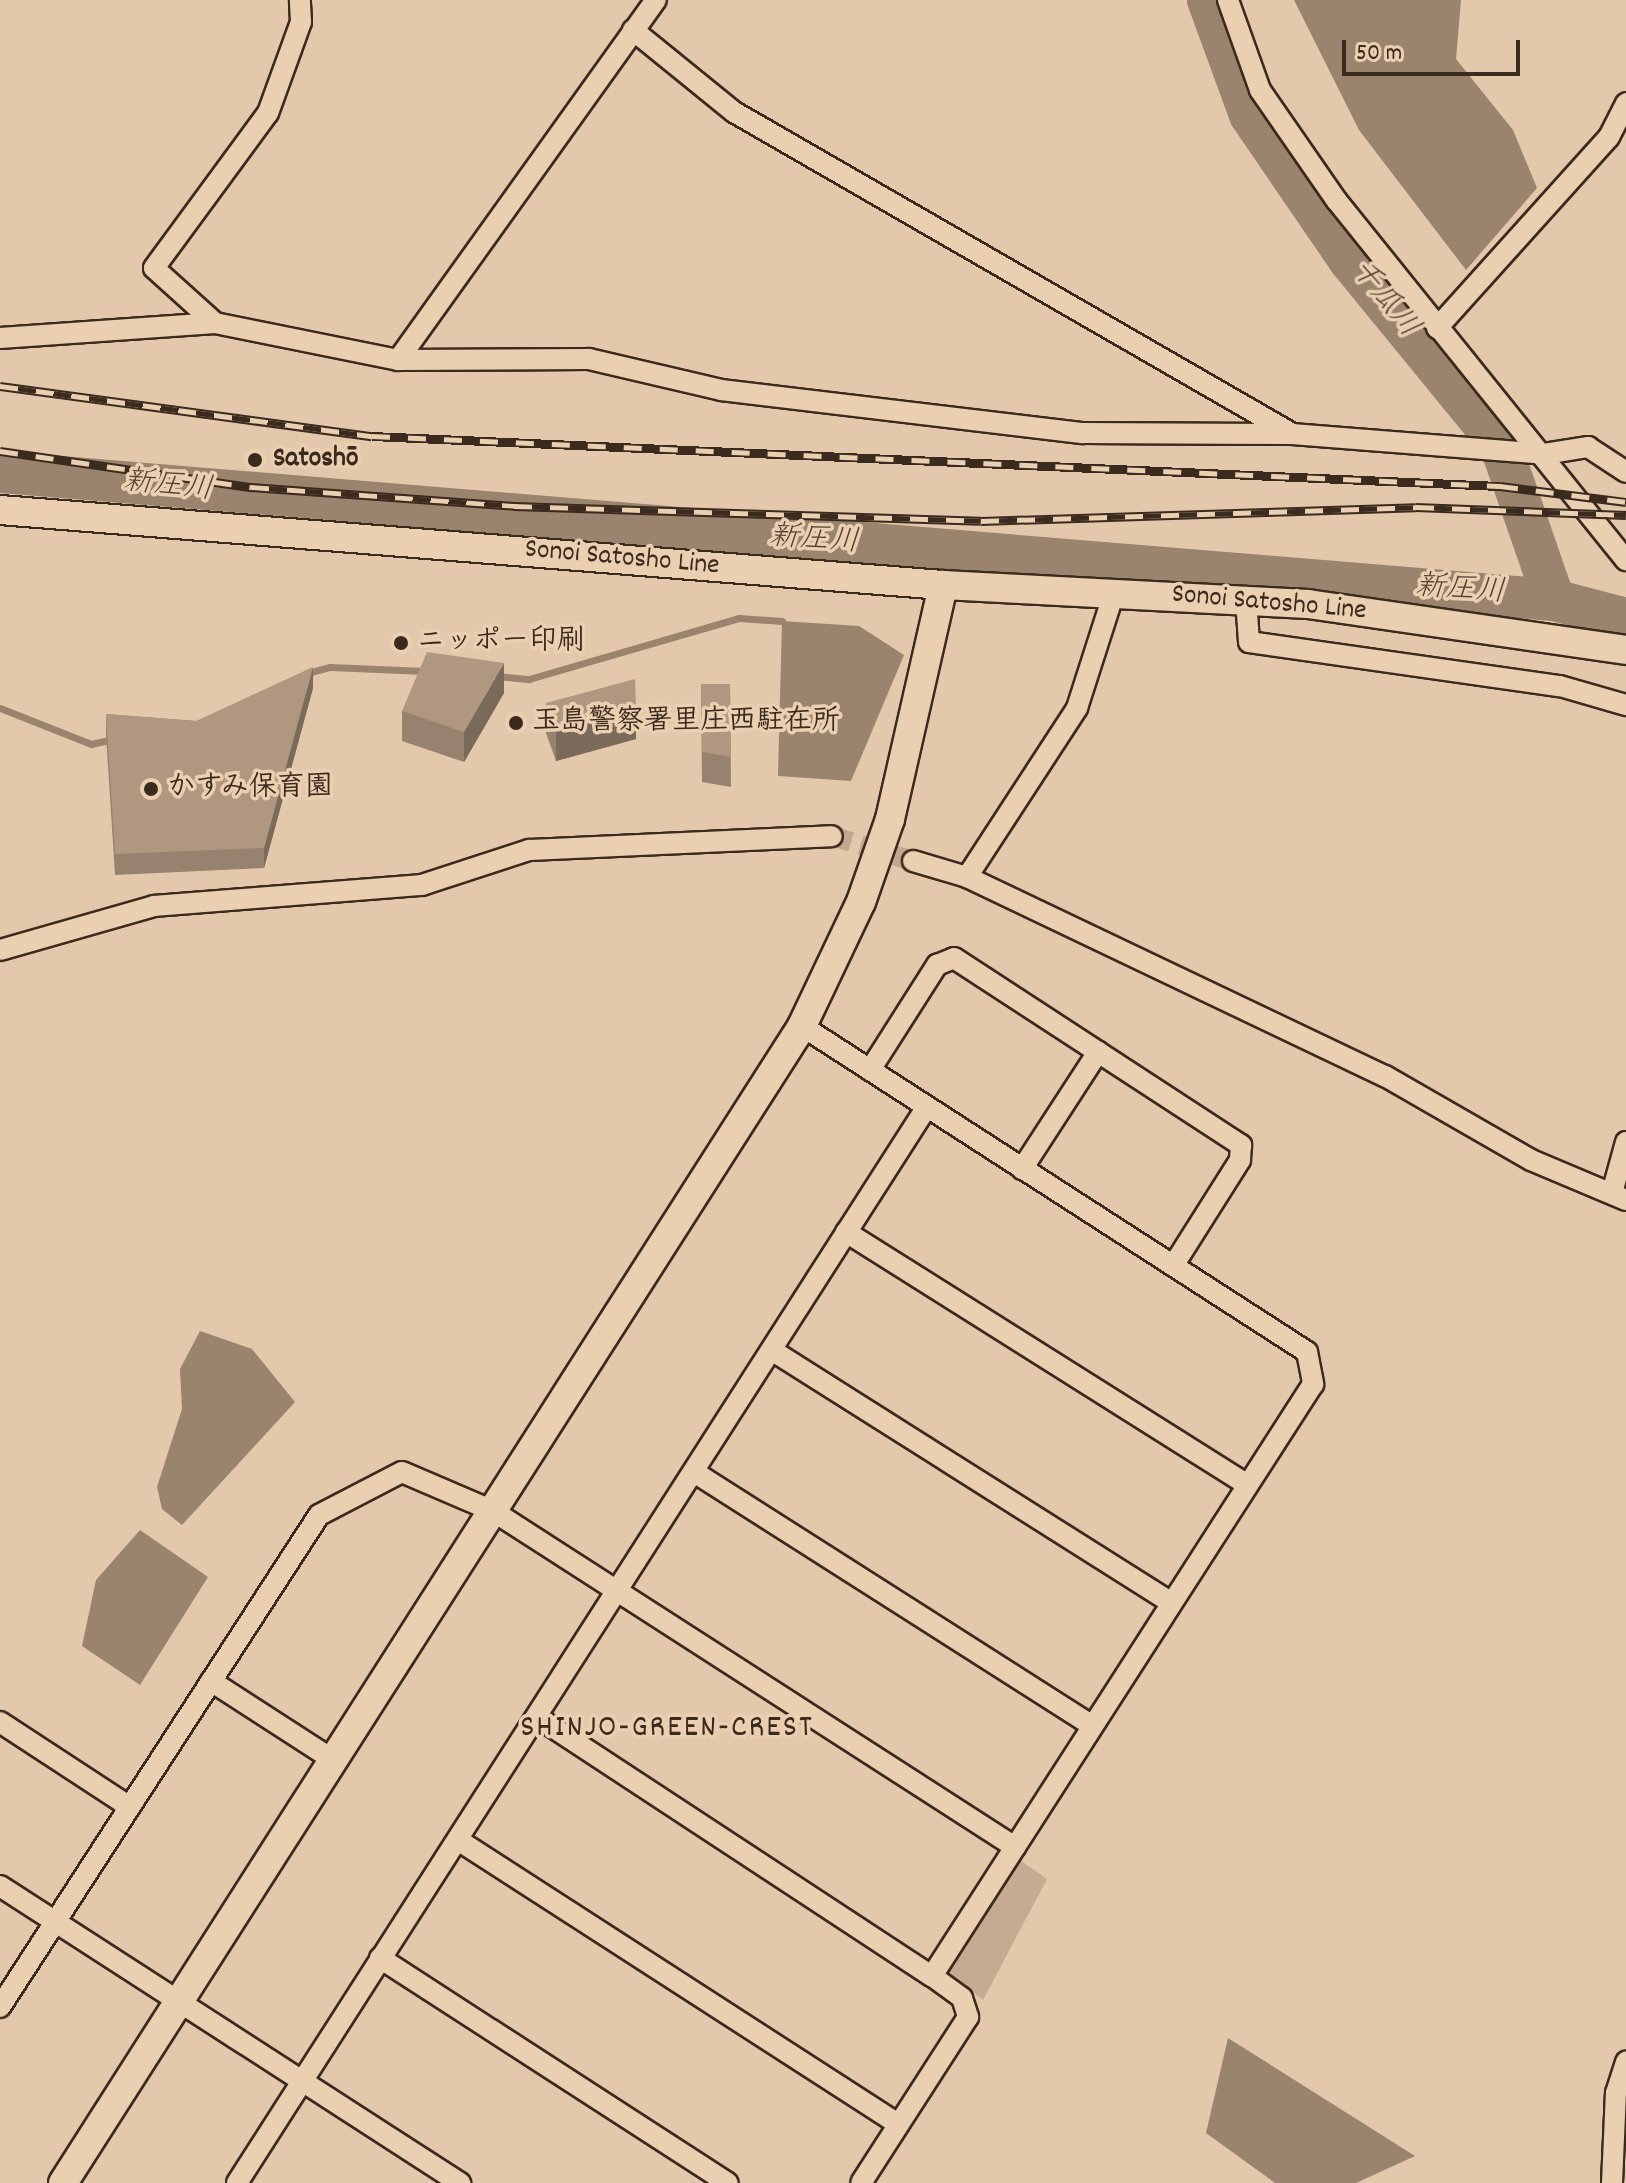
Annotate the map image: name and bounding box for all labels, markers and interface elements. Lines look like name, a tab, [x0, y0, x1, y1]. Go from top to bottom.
scale bar	[1346, 24, 1524, 74]
text: 50 m	[1356, 37, 1402, 71]
water label: 千瓜川	[1341, 254, 1425, 346]
place label: Satoshō	[273, 443, 358, 477]
marker: Satoshō	[244, 449, 266, 471]
water label: 新圧川	[121, 465, 215, 511]
water label: 新圧川	[768, 521, 860, 563]
street label: Sonoi Satosho Line	[523, 534, 721, 584]
water label: 新圧川	[1414, 571, 1506, 613]
street label: Sonoi Satosho Line	[1170, 579, 1368, 629]
place label: ニッポー印刷	[417, 626, 585, 660]
marker: ニッポー印刷	[392, 634, 410, 652]
place label: 玉島警察署里庄西駐在所	[532, 706, 840, 740]
marker: 玉島警察署里庄西駐在所	[507, 714, 525, 732]
place label: かすみ保育園	[167, 772, 335, 806]
marker: かすみ保育園	[142, 780, 160, 798]
district label: SHINJO-GREEN-CREST	[520, 1710, 814, 1748]

